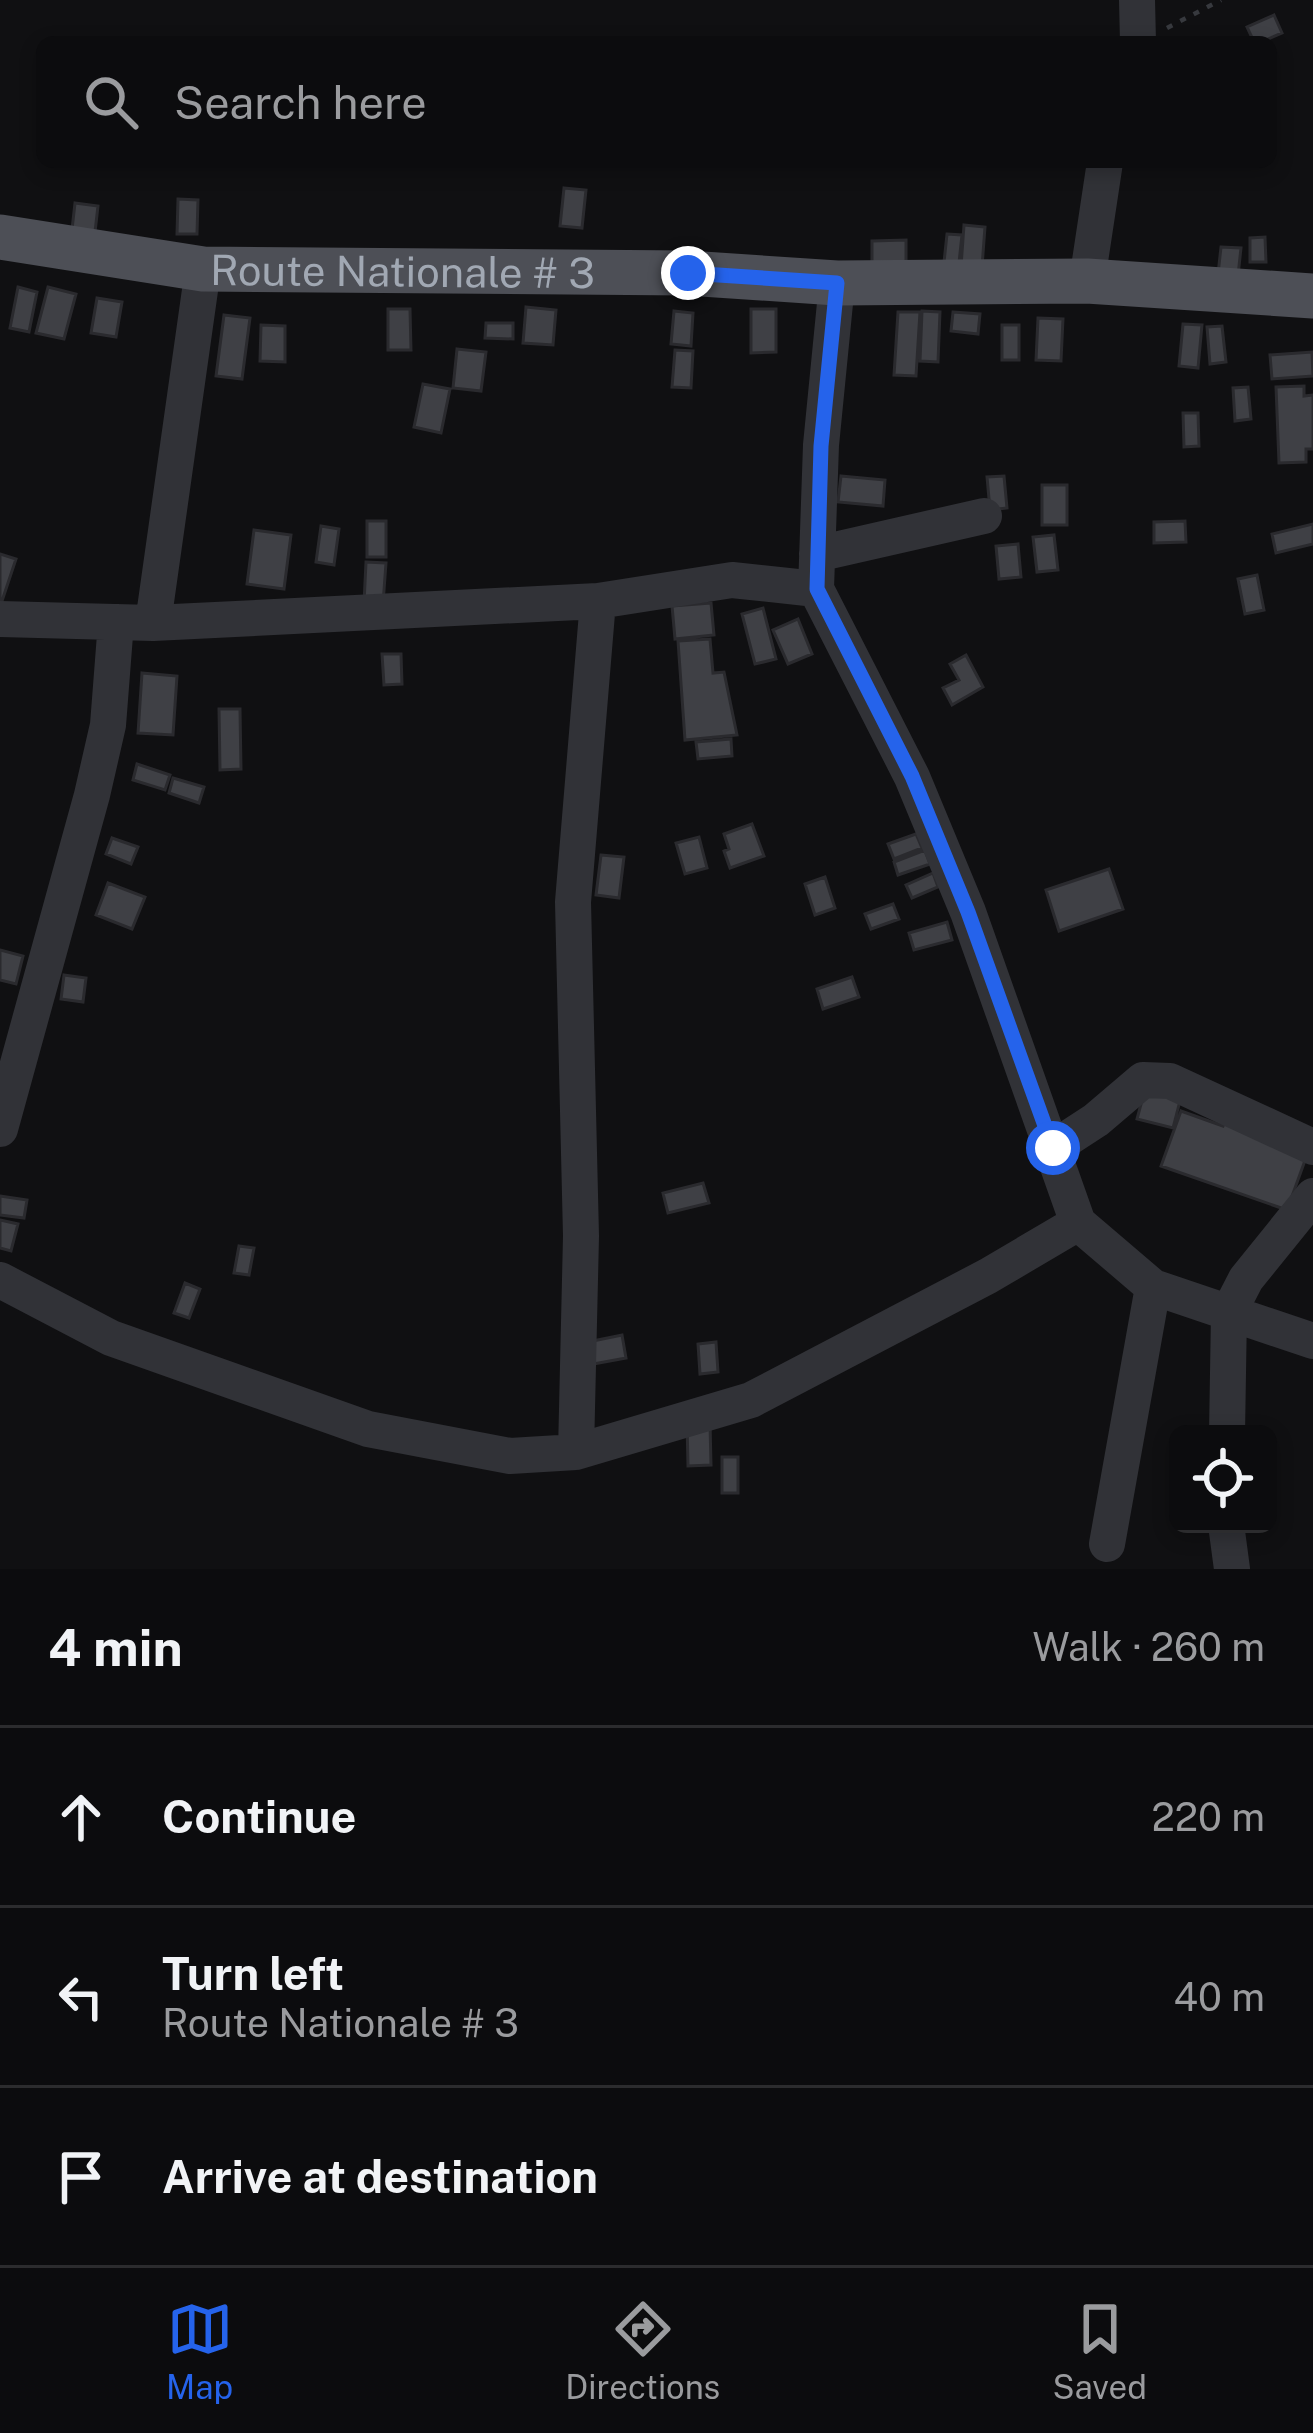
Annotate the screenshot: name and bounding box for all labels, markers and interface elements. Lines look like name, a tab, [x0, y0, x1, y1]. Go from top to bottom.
search box	[36, 36, 1277, 168]
icon: search	[78, 69, 144, 135]
text: Search here	[174, 76, 427, 129]
street label: Route Nationale # 3	[210, 245, 595, 297]
route end	[661, 246, 715, 300]
route start	[1026, 1121, 1080, 1175]
map controls	[1169, 1425, 1277, 1533]
button: locate	[1169, 1425, 1277, 1533]
text: 4 min	[48, 1618, 183, 1677]
text: Walk · 260 m	[1032, 1624, 1265, 1670]
icon: ahead	[48, 1784, 114, 1850]
text: Continue	[162, 1790, 356, 1843]
text: 220 m	[1151, 1794, 1265, 1840]
text: Turn left	[162, 1947, 344, 2000]
icon: left	[48, 1964, 114, 2030]
text: 40 m	[1173, 1974, 1265, 2020]
text: Route Nationale # 3	[162, 2000, 519, 2046]
icon: arrive	[48, 2144, 114, 2210]
text: Arrive at destination	[162, 2150, 598, 2203]
tab: Map	[166, 2296, 233, 2406]
tab: Directions	[565, 2296, 720, 2406]
tab: Saved	[1053, 2296, 1147, 2406]

